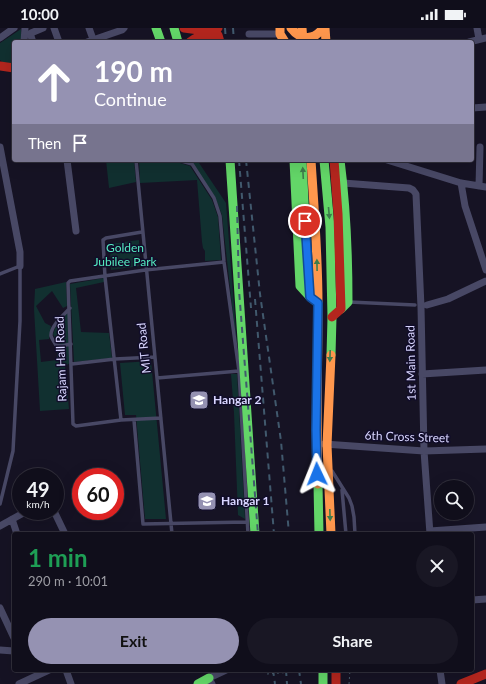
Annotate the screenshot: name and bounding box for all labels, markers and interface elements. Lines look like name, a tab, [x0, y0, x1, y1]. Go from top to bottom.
text: 10:00	[20, 5, 59, 23]
text: 190 m	[94, 54, 173, 88]
icon: ahead	[28, 56, 80, 108]
text: Continue	[94, 88, 167, 110]
icon: arrive	[69, 132, 91, 154]
text: Then	[28, 134, 61, 152]
one-way arrow	[300, 166, 306, 179]
pin	[288, 204, 322, 238]
one-way arrow	[325, 207, 332, 219]
icon: arrive	[294, 210, 316, 232]
park label: Golden Jubilee Park	[93, 240, 158, 269]
one-way arrow	[314, 258, 320, 271]
street label: Rajam Hall Road	[52, 316, 69, 402]
street label: MIT Road	[133, 322, 154, 374]
street label: 1st Main Road	[402, 325, 419, 401]
one-way arrow	[327, 350, 334, 362]
school or university icon: Hangar 2	[188, 389, 210, 411]
place label: Hangar 2	[213, 392, 262, 407]
street label: 6th Cross Street	[364, 428, 450, 446]
position arrow	[296, 453, 338, 495]
speed limit sign: 60	[72, 468, 124, 520]
text: 49	[26, 477, 50, 501]
map controls	[434, 480, 474, 520]
button: search	[434, 480, 474, 520]
school or university icon: Hangar 1	[196, 490, 218, 512]
place label: Hangar 1	[221, 493, 270, 508]
text: km/h	[26, 498, 50, 510]
one-way arrow	[327, 509, 333, 522]
text: 1 min	[28, 543, 88, 572]
button: close	[416, 545, 458, 587]
text: 290 m · 10:01	[28, 573, 108, 589]
button: Exit	[28, 618, 239, 664]
button: Share	[247, 618, 458, 664]

